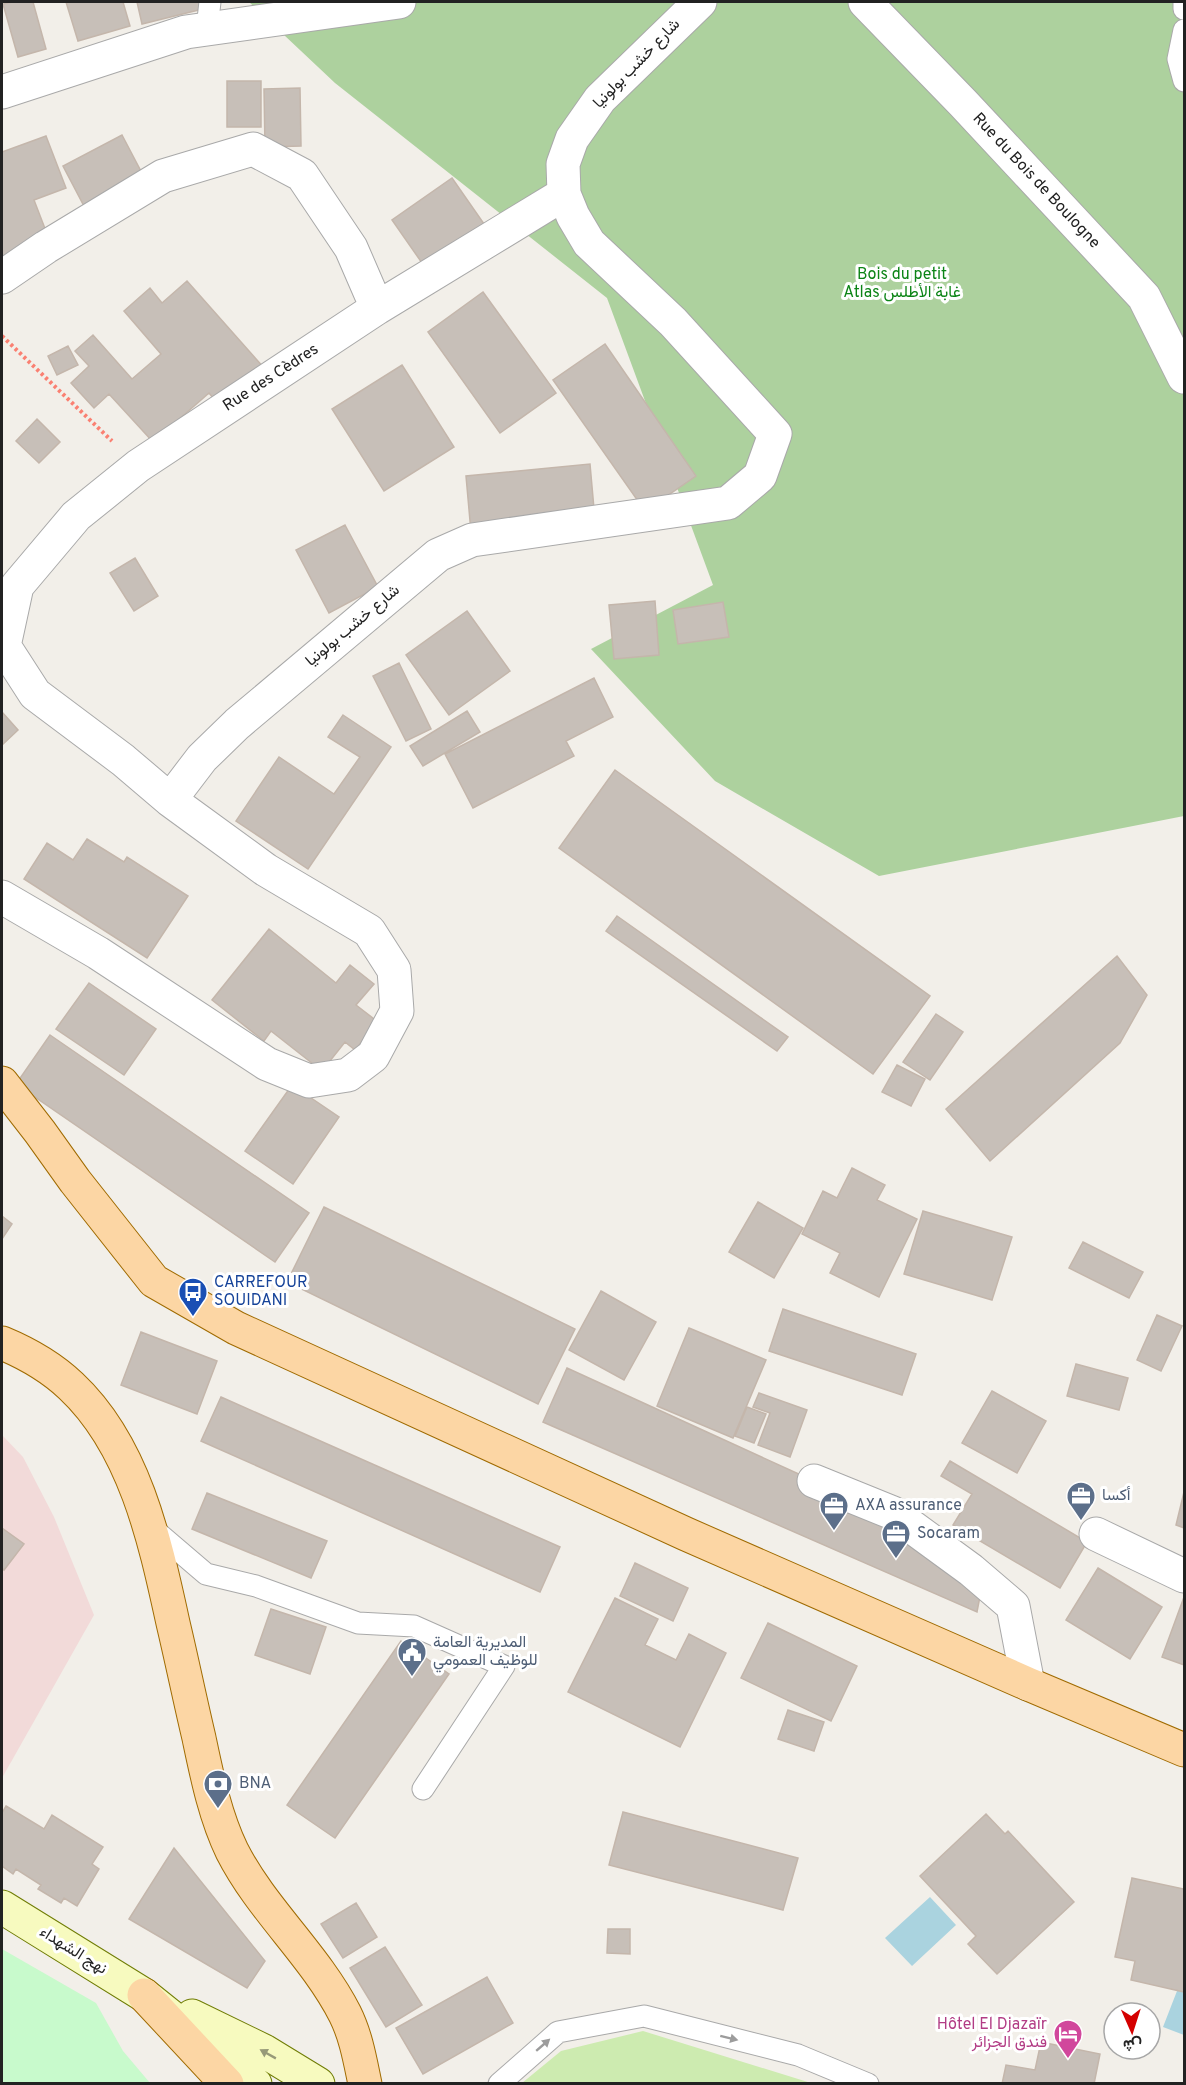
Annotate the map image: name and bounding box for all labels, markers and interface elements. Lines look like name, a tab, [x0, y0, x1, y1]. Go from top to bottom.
street label: شارع خشب بولونيا	[589, 15, 685, 113]
street label: Rue du Bois de Boulogne	[968, 109, 1104, 253]
park label: Bois du petit Atlas غابة الأطلس	[843, 265, 961, 303]
street label: Rue des Cèdres	[219, 340, 323, 416]
street label: شارع خشب بولونيا	[302, 581, 404, 671]
place label: CARREFOUR SOUIDANI	[214, 1273, 308, 1311]
bus stop icon: CARREFOUR SOUIDANI	[177, 1276, 209, 1318]
office icon: أكسا	[1065, 1480, 1097, 1522]
place label: أكسا	[1102, 1486, 1131, 1506]
office icon: AXA assurance	[818, 1490, 850, 1532]
place label: AXA assurance	[855, 1496, 962, 1516]
office icon: Socaram	[880, 1518, 912, 1560]
place label: Socaram	[917, 1524, 980, 1544]
place label: المديرية العامة للوظيف العمومي	[433, 1633, 538, 1673]
public building icon: المديرية العامة للوظيف العمومي	[396, 1636, 428, 1678]
bank icon: BNA	[202, 1768, 234, 1810]
place label: BNA	[239, 1774, 271, 1794]
street label: نهج الشهداء	[36, 1922, 110, 1980]
north arrow	[1102, 2001, 1162, 2061]
place label: Hôtel El Djazaïr فندق الجزائر	[937, 2015, 1047, 2053]
hotel icon: Hôtel El Djazaïr فندق الجزائر	[1052, 2018, 1084, 2060]
one-way arrow	[720, 2033, 738, 2043]
text: ش	[1123, 2033, 1143, 2054]
one-way arrow	[535, 2039, 550, 2052]
one-way arrow	[259, 2049, 276, 2059]

